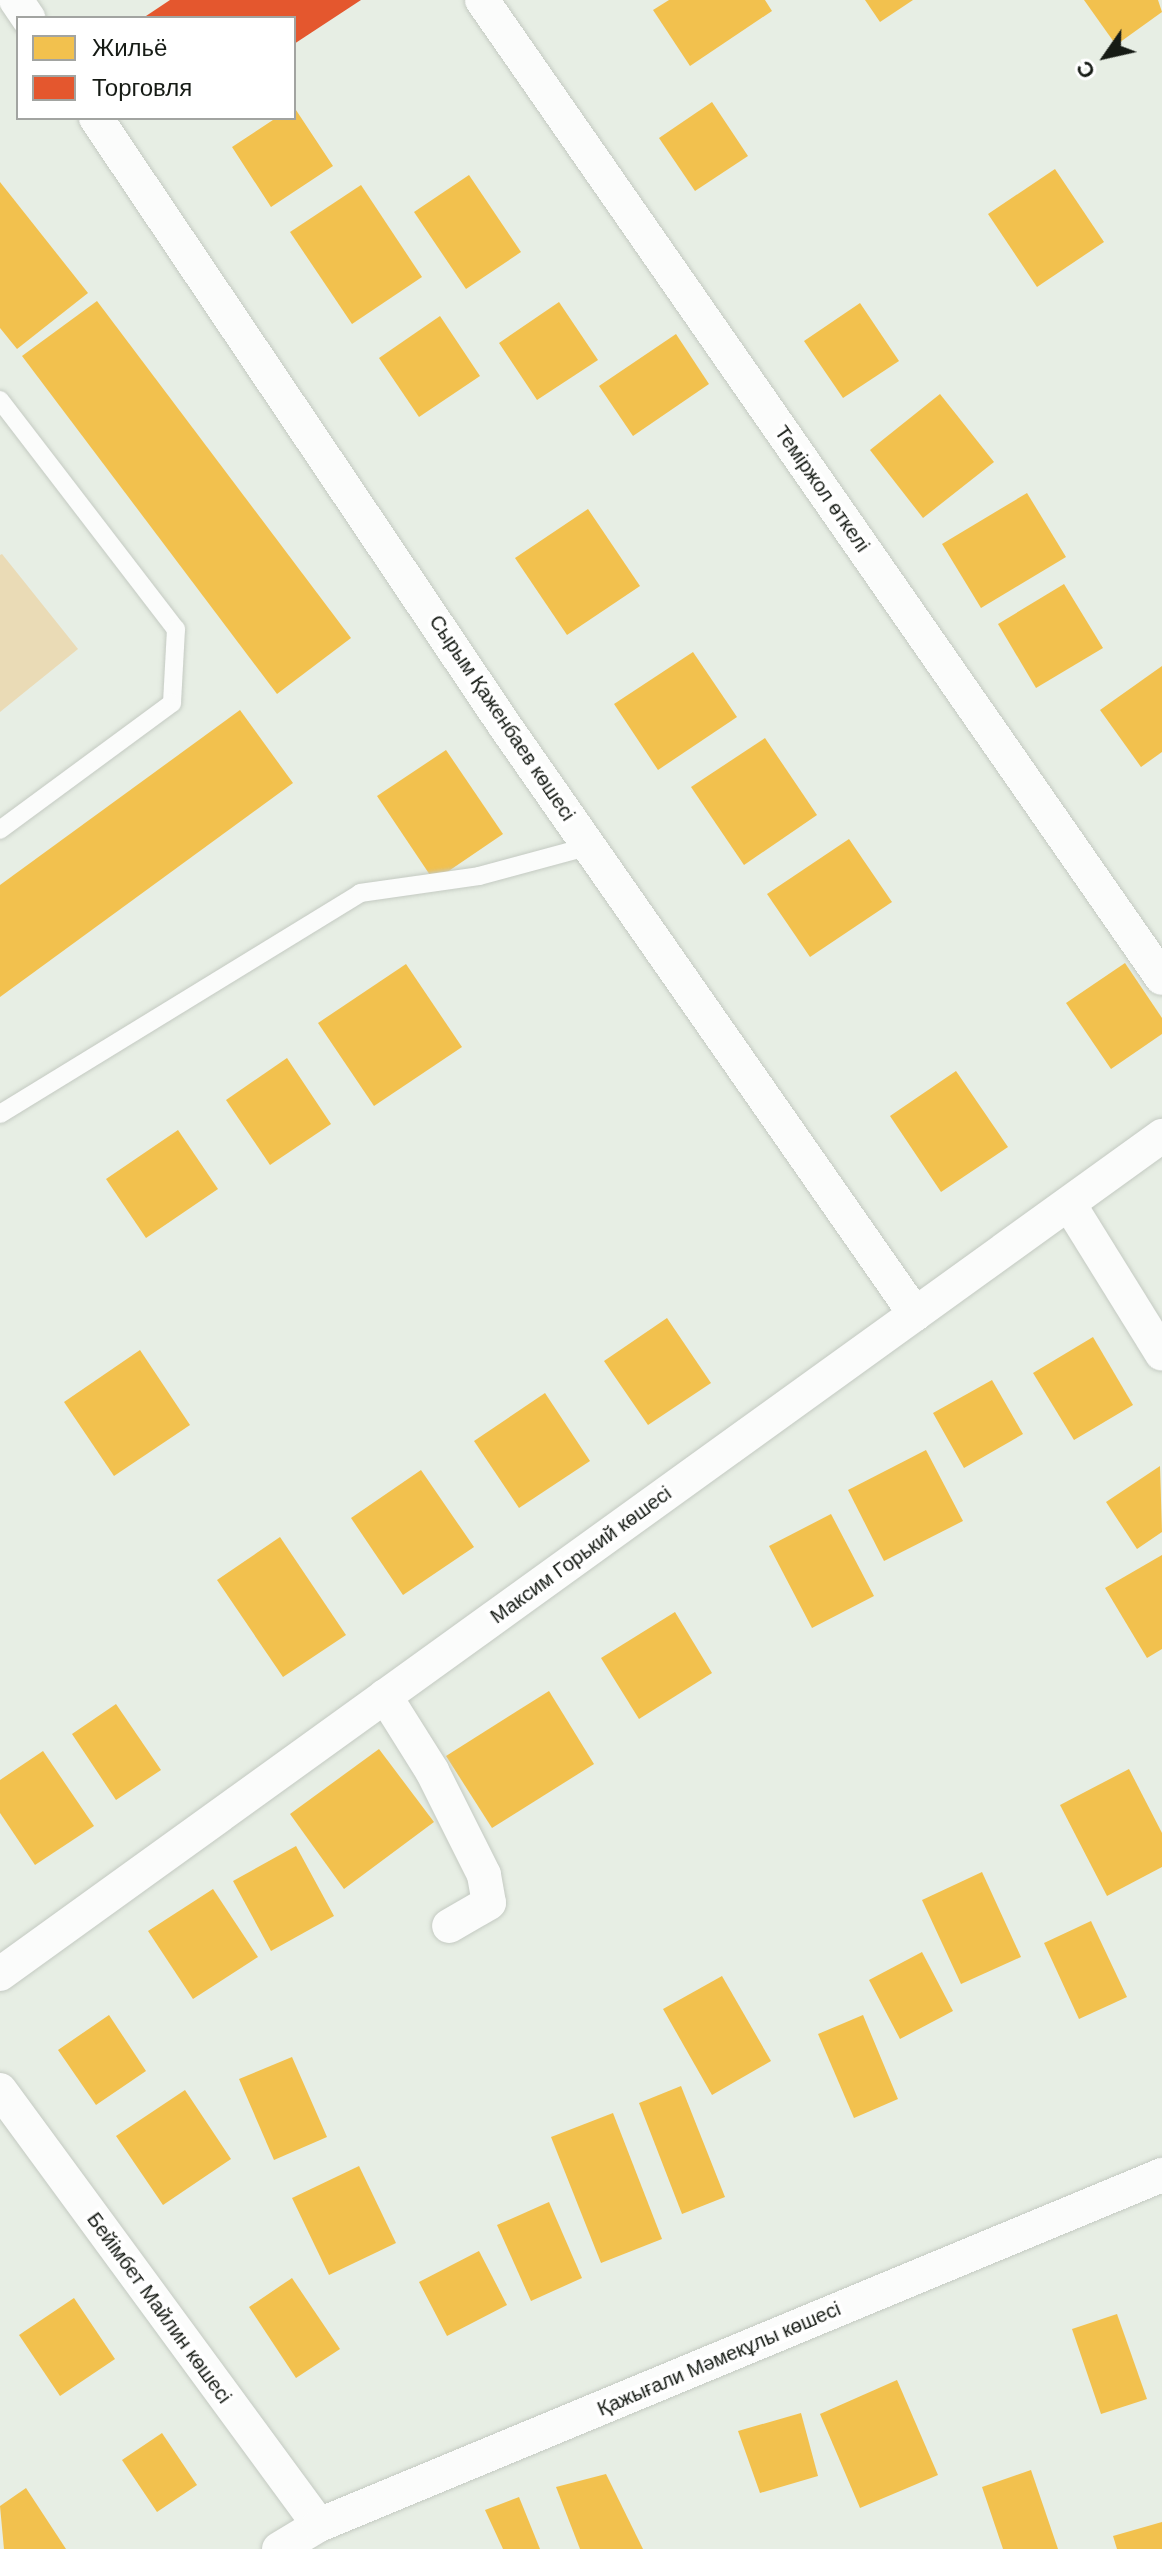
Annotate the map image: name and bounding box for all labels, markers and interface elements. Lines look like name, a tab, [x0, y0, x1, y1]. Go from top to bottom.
legend	[16, 16, 296, 120]
north arrow	[1066, 16, 1146, 96]
text: Жильё	[92, 34, 167, 61]
text: С	[1071, 56, 1100, 83]
text: Торговля	[92, 74, 192, 101]
street label: Теміржол өткелі	[770, 421, 874, 557]
street label: Сырым Қаженбаев көшесі	[424, 611, 580, 825]
street label: Максим Горький көшесі	[486, 1481, 676, 1629]
street label: Бейімбет Майлин көшесі	[82, 2208, 236, 2408]
street label: Қажығали Мәмекұлы көшесі	[594, 2297, 844, 2421]

